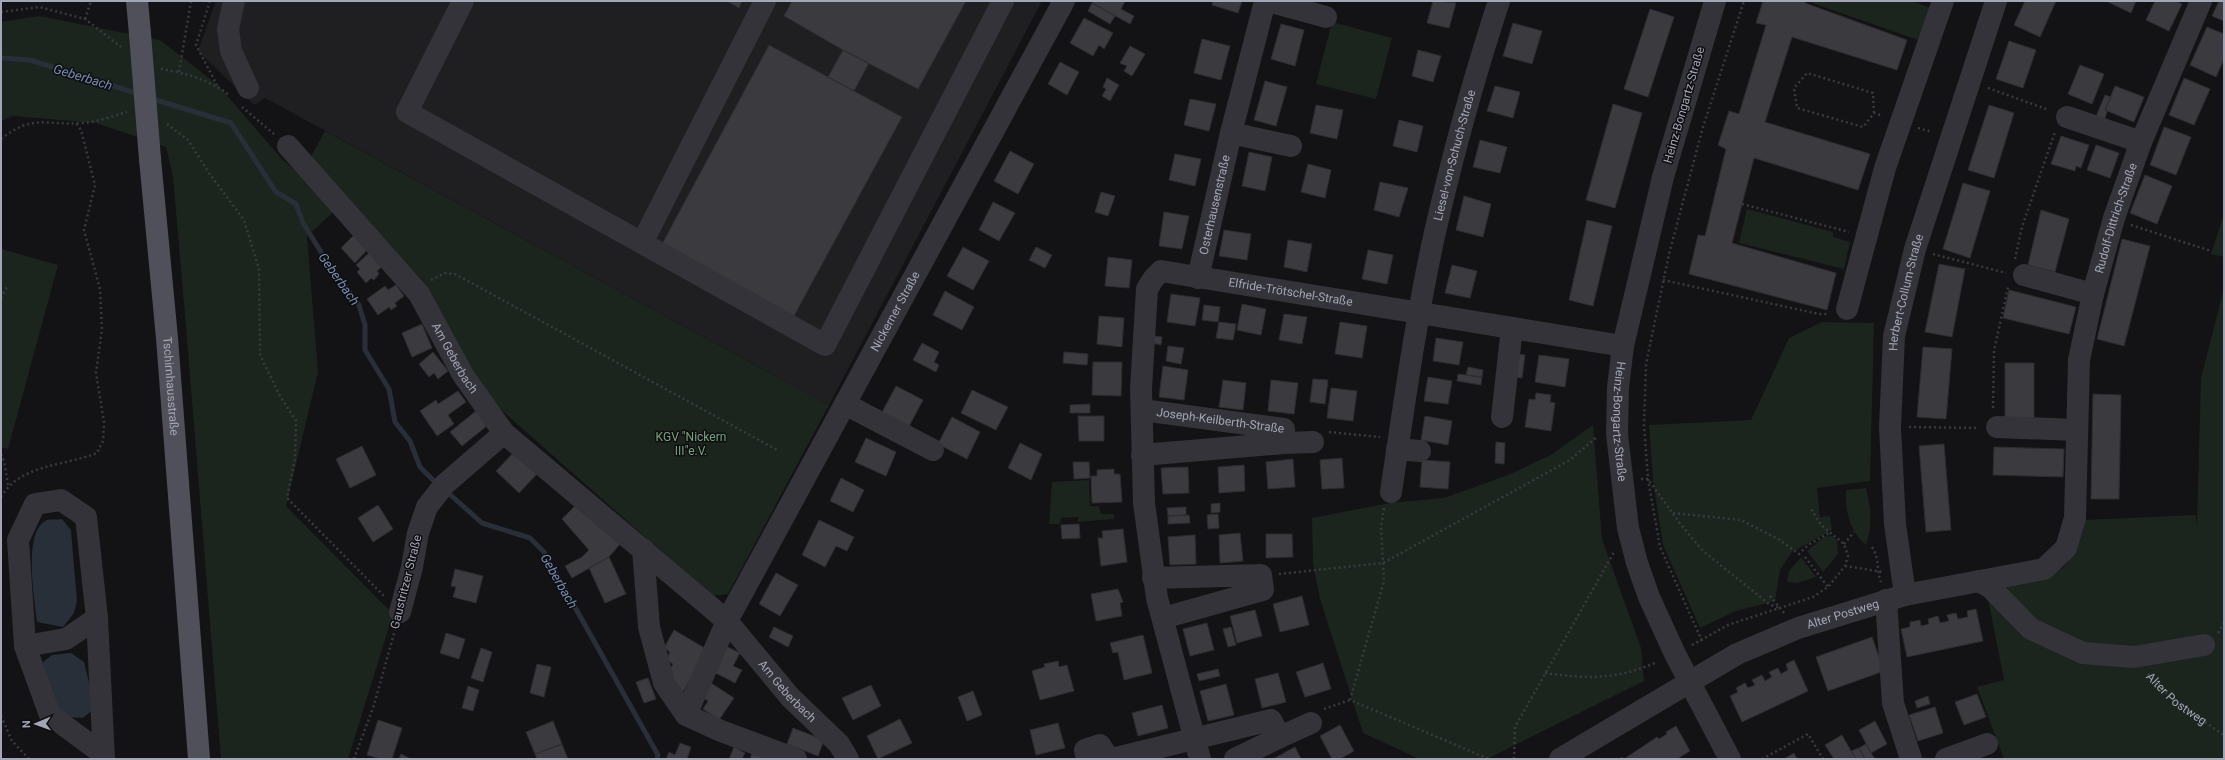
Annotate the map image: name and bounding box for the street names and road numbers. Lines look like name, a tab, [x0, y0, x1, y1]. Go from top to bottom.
street label: Heinz-Bongartz-Straße	[1661, 45, 1707, 165]
street label: Liesel-von-Schuch-Straße	[1431, 88, 1478, 222]
street label: Osterhausenstraße	[1197, 154, 1233, 256]
street label: Rudolf-Dittrich-Straße	[2092, 161, 2140, 275]
street label: Herbert-Collum-Straße	[1886, 232, 1926, 351]
street label: Nickerner Straße	[868, 269, 923, 354]
street label: Elfride-Trötschel-Straße	[1228, 275, 1354, 309]
street label: Am Geberbach	[429, 320, 481, 396]
street label: Tschirnhausstraße	[160, 336, 181, 436]
street label: Heinz-Bongartz-Straße	[1610, 361, 1630, 482]
street label: Joseph-Keilberth-Straße	[1156, 405, 1285, 436]
street label: Gaustritzer Straße	[388, 533, 424, 631]
street label: Alter Postweg	[1805, 596, 1881, 632]
street label: Am Geberbach	[755, 657, 819, 725]
street label: Alter Postweg	[2143, 670, 2209, 728]

